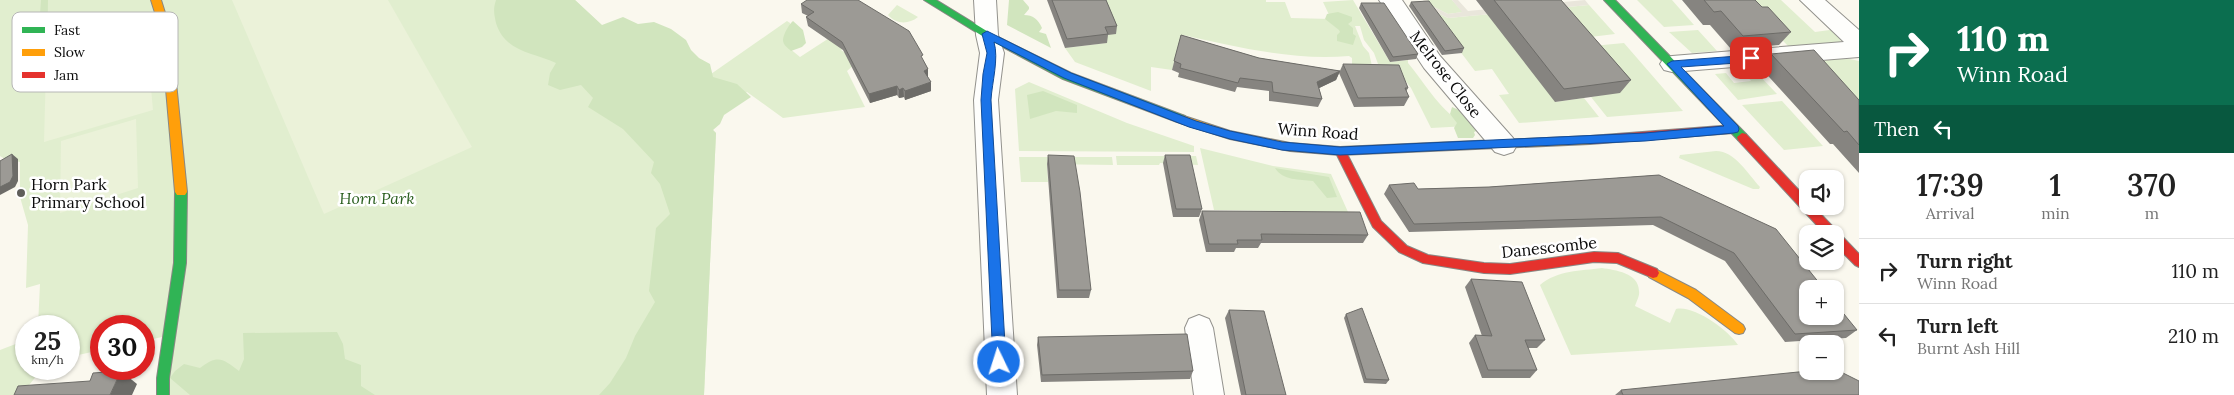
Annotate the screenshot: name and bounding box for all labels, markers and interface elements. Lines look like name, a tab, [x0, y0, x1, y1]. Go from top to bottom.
legend	[12, 12, 178, 92]
text: 110 m	[1957, 16, 2049, 61]
icon: right	[1874, 20, 1939, 85]
text: Fast	[54, 21, 81, 39]
street label: Melrose Close	[1406, 26, 1486, 122]
pin	[1730, 37, 1772, 79]
text: Slow	[54, 43, 86, 61]
icon: arrive	[1737, 44, 1765, 72]
text: Winn Road	[1957, 60, 2068, 88]
text: Jam	[53, 66, 79, 84]
icon: left	[1929, 115, 1957, 143]
text: Then	[1874, 117, 1919, 141]
street label: Winn Road	[1277, 118, 1359, 144]
text: 17:39	[1916, 166, 1984, 204]
text: 1	[2050, 166, 2061, 204]
text: 370	[2127, 166, 2177, 204]
map controls	[1799, 170, 1844, 380]
button: sound	[1799, 170, 1844, 215]
place label: Horn Park Primary School	[31, 174, 145, 212]
marker: Horn Park Primary School	[15, 187, 27, 199]
park label: Horn Park	[339, 188, 415, 208]
text: Arrival	[1926, 203, 1975, 223]
text: min	[2041, 203, 2070, 223]
text: m	[2145, 203, 2159, 223]
button: layers	[1799, 225, 1844, 270]
street label: Danescombe	[1500, 232, 1598, 262]
text: Turn right	[1917, 249, 2013, 273]
icon: right	[1874, 257, 1902, 285]
text: 110 m	[2171, 259, 2219, 283]
text: Winn Road	[1917, 273, 1998, 293]
button: +	[1799, 280, 1844, 325]
text: Turn left	[1917, 314, 1998, 338]
speed limit sign: 30	[90, 315, 155, 380]
icon: left	[1874, 322, 1902, 350]
text: 210 m	[2168, 324, 2219, 348]
text: 25	[34, 325, 61, 357]
position arrow	[972, 335, 1024, 387]
button: −	[1799, 335, 1844, 380]
text: Burnt Ash Hill	[1917, 338, 2020, 358]
text: km/h	[31, 352, 64, 367]

